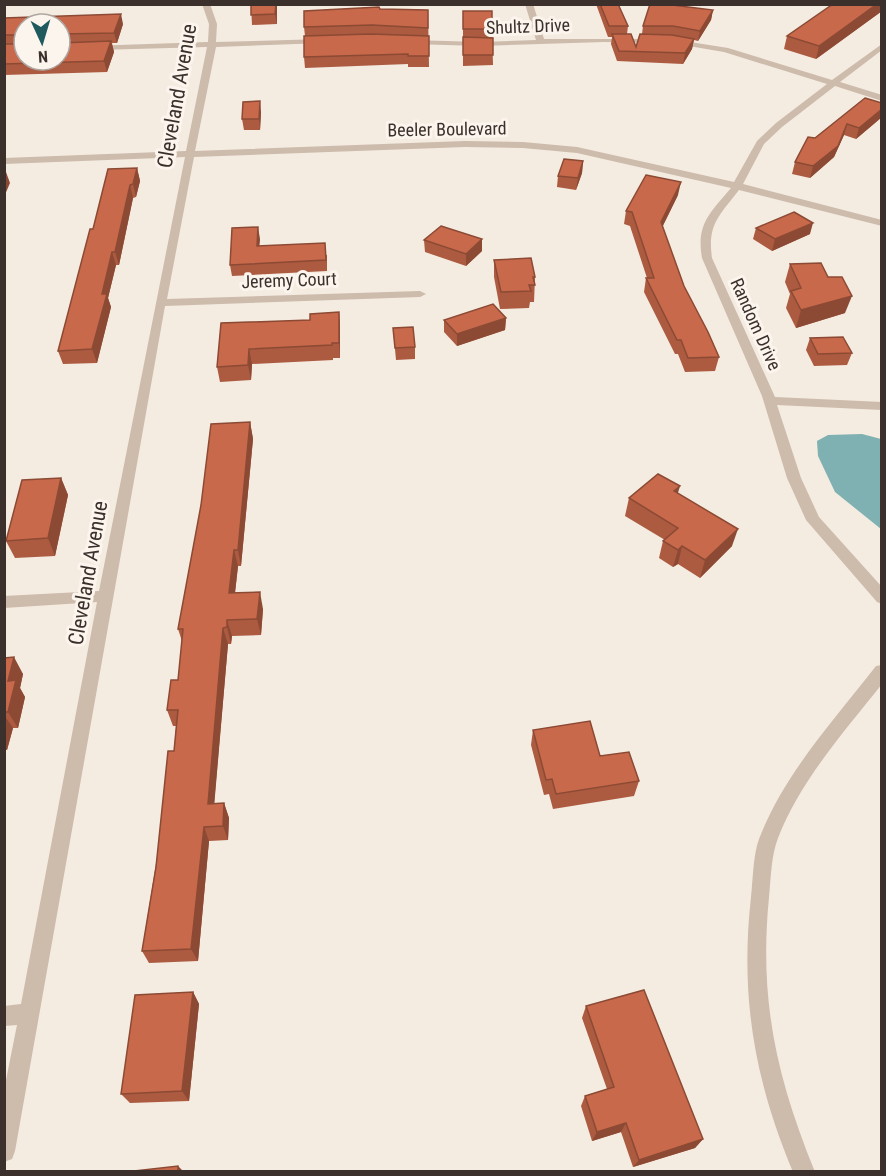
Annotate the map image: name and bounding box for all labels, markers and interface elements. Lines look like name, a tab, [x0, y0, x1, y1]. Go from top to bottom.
north arrow	[12, 12, 72, 72]
street label: Shultz Drive	[486, 14, 570, 38]
street label: Cleveland Avenue	[153, 22, 202, 170]
text: N	[37, 47, 49, 66]
street label: Beeler Boulevard	[387, 117, 507, 141]
street label: Jeremy Court	[241, 268, 337, 292]
street label: Random Drive	[726, 275, 786, 373]
street label: Cleveland Avenue	[64, 499, 113, 647]

